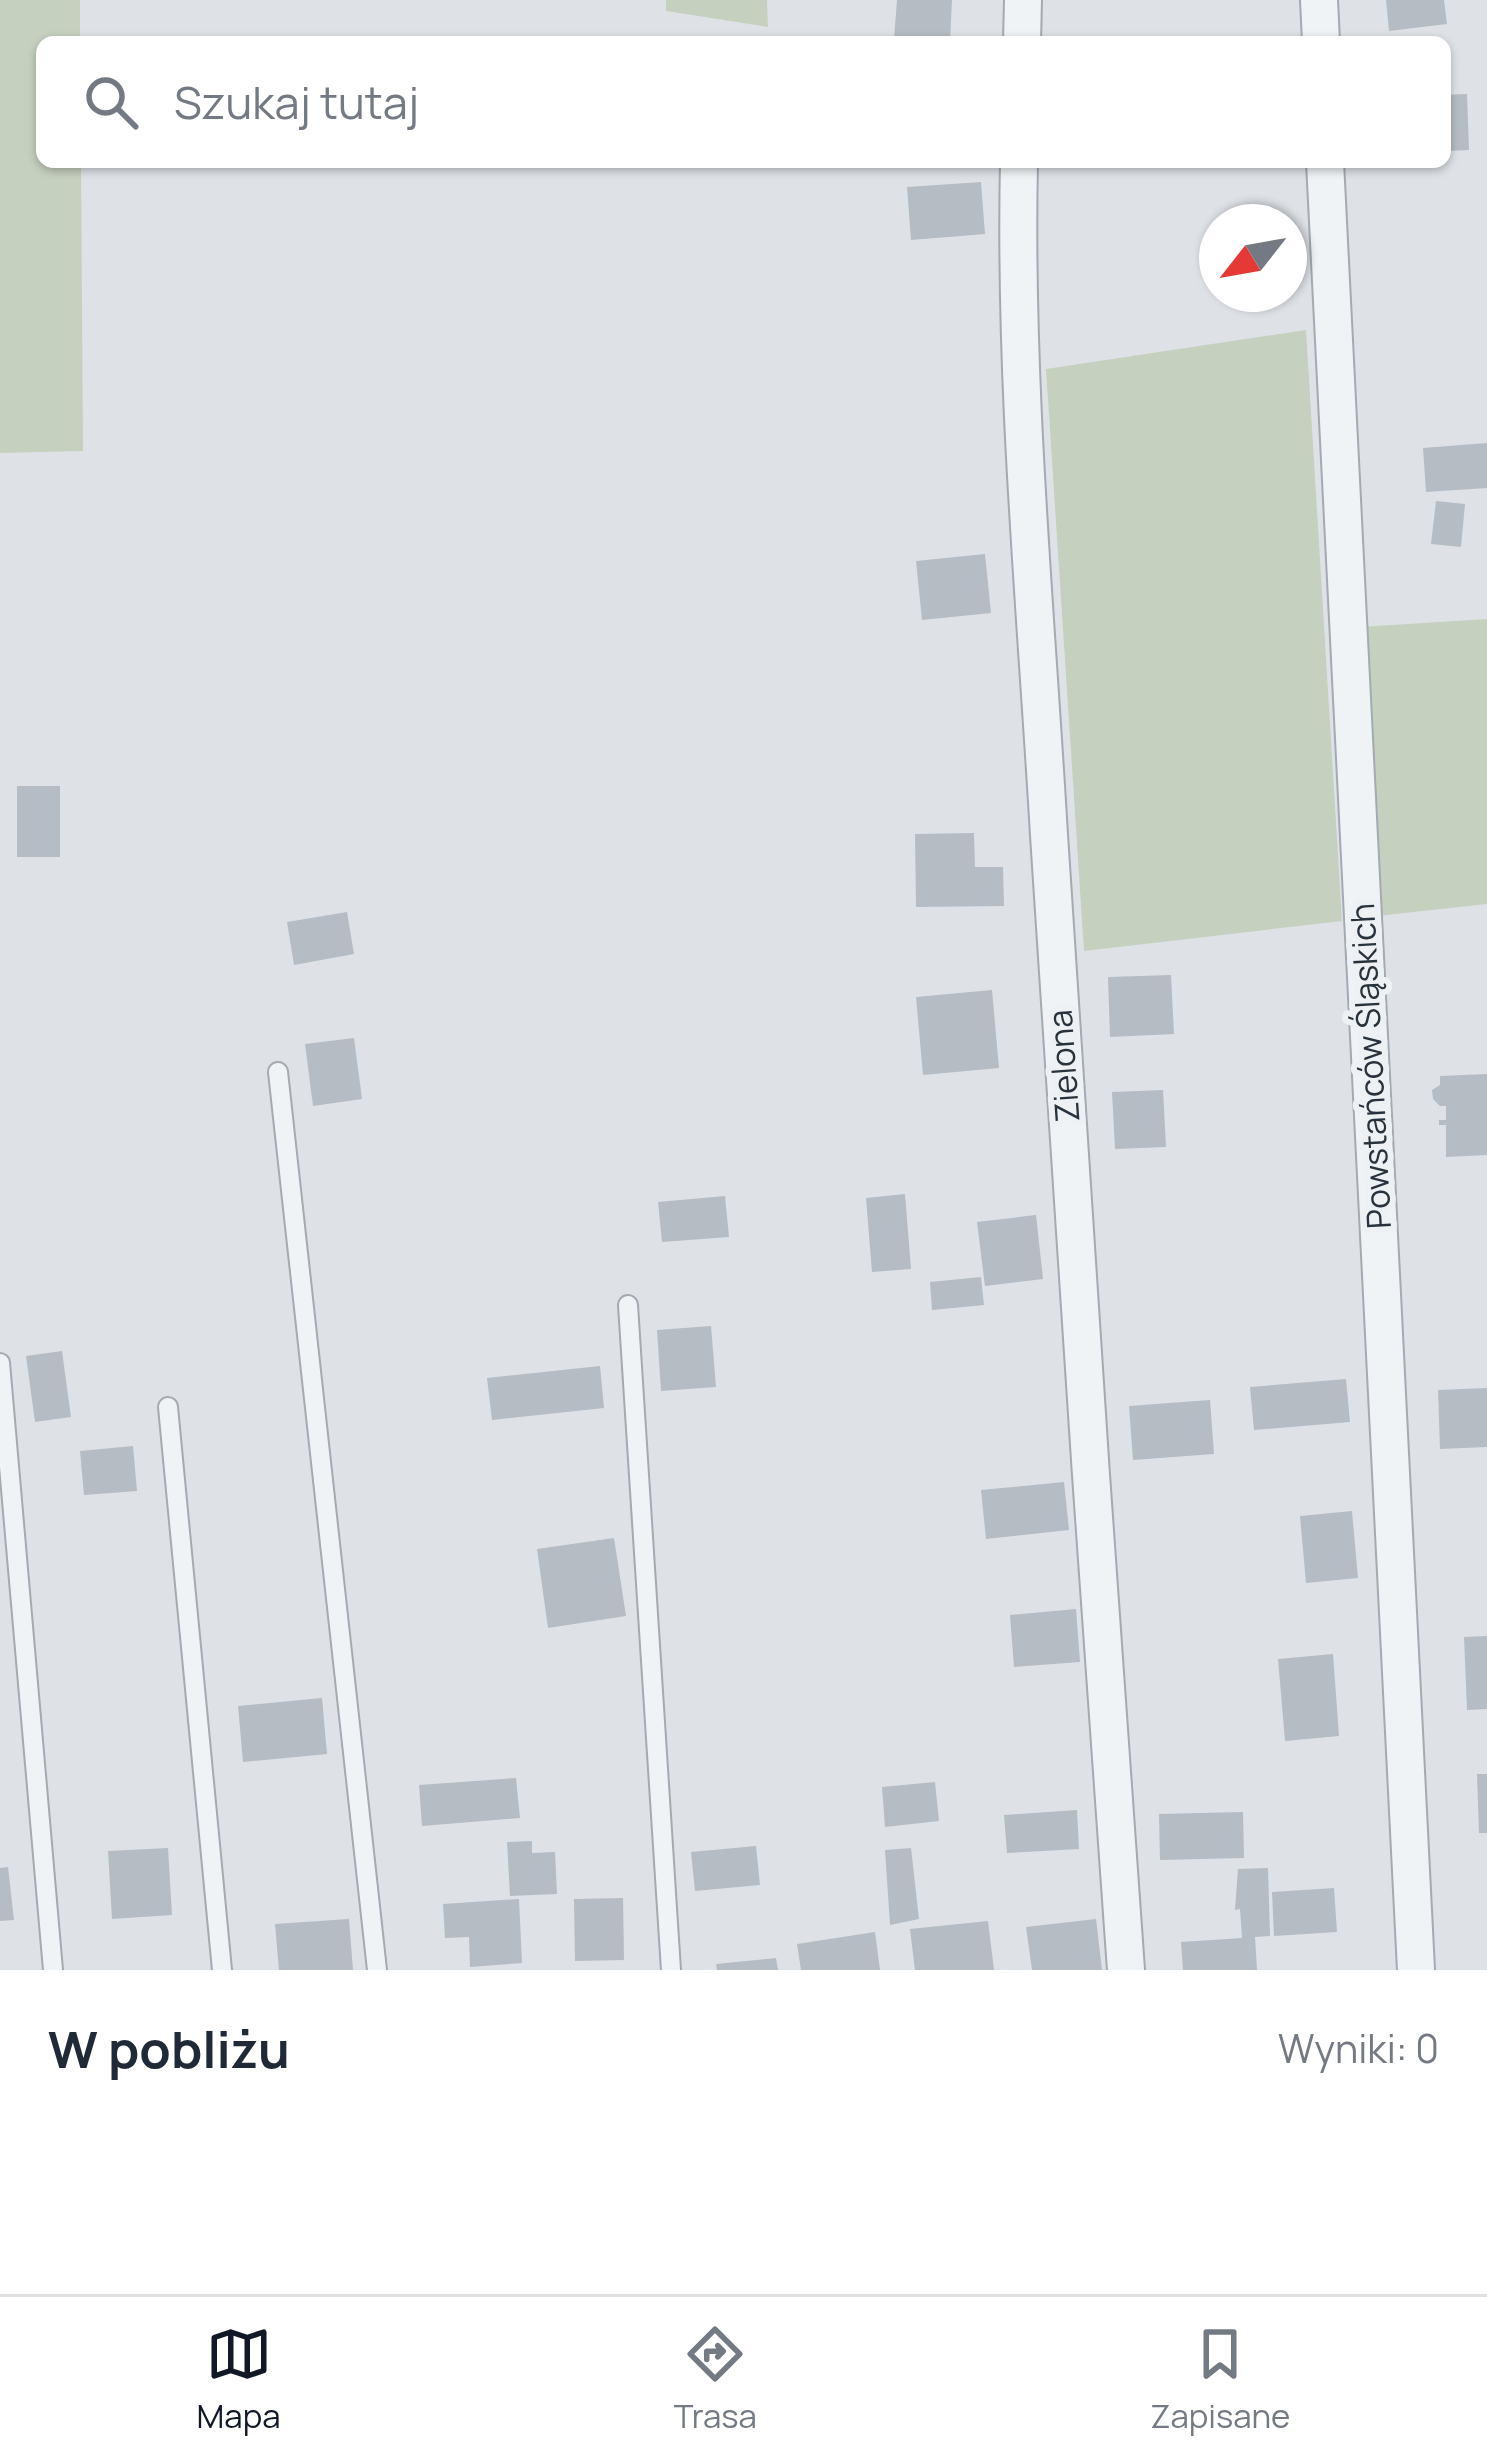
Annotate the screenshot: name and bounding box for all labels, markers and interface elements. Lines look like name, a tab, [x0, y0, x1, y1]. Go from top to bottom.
search box	[36, 36, 1451, 168]
icon: search	[78, 69, 144, 135]
text: Szukaj tutaj	[174, 71, 419, 133]
north arrow	[1199, 204, 1307, 312]
street label: Powstańców Śląskich	[1339, 902, 1401, 1230]
street label: Zielona	[1037, 1008, 1089, 1124]
text: W pobliżu	[48, 2014, 290, 2083]
text: Wyniki: 0	[1278, 2021, 1439, 2075]
tab: Mapa	[197, 2321, 281, 2438]
tab: Trasa	[674, 2321, 757, 2438]
tab: Zapisane	[1150, 2321, 1290, 2438]

